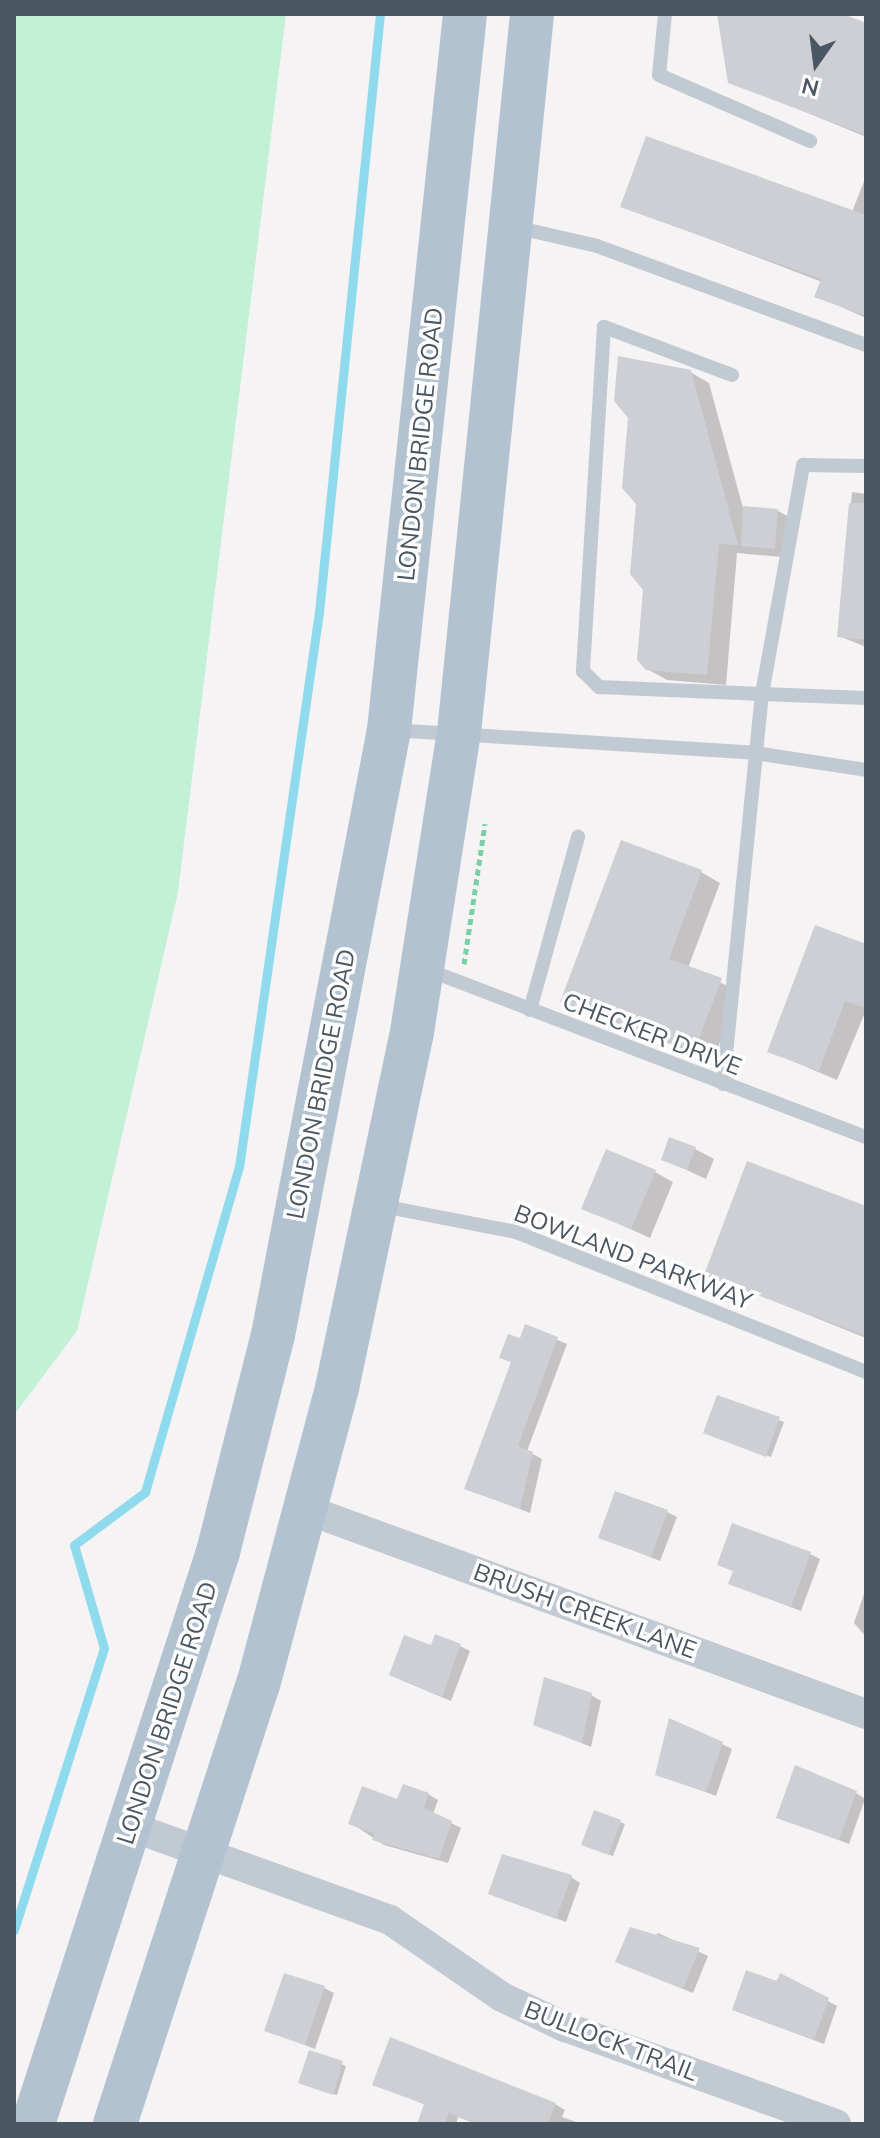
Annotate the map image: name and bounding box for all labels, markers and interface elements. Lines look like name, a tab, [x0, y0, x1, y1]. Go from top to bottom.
north arrow	[776, 24, 856, 104]
text: N	[799, 72, 822, 103]
street label: LONDON BRIDGE ROAD	[391, 306, 449, 582]
street label: LONDON BRIDGE ROAD	[281, 946, 361, 1222]
street label: CHECKER DRIVE	[559, 987, 745, 1081]
street label: BOWLAND PARKWAY	[510, 1198, 756, 1316]
street label: BRUSH CREEK LANE	[470, 1557, 700, 1665]
street label: LONDON BRIDGE ROAD	[111, 1578, 223, 1848]
street label: BULLOCK TRAIL	[520, 1995, 702, 2087]

